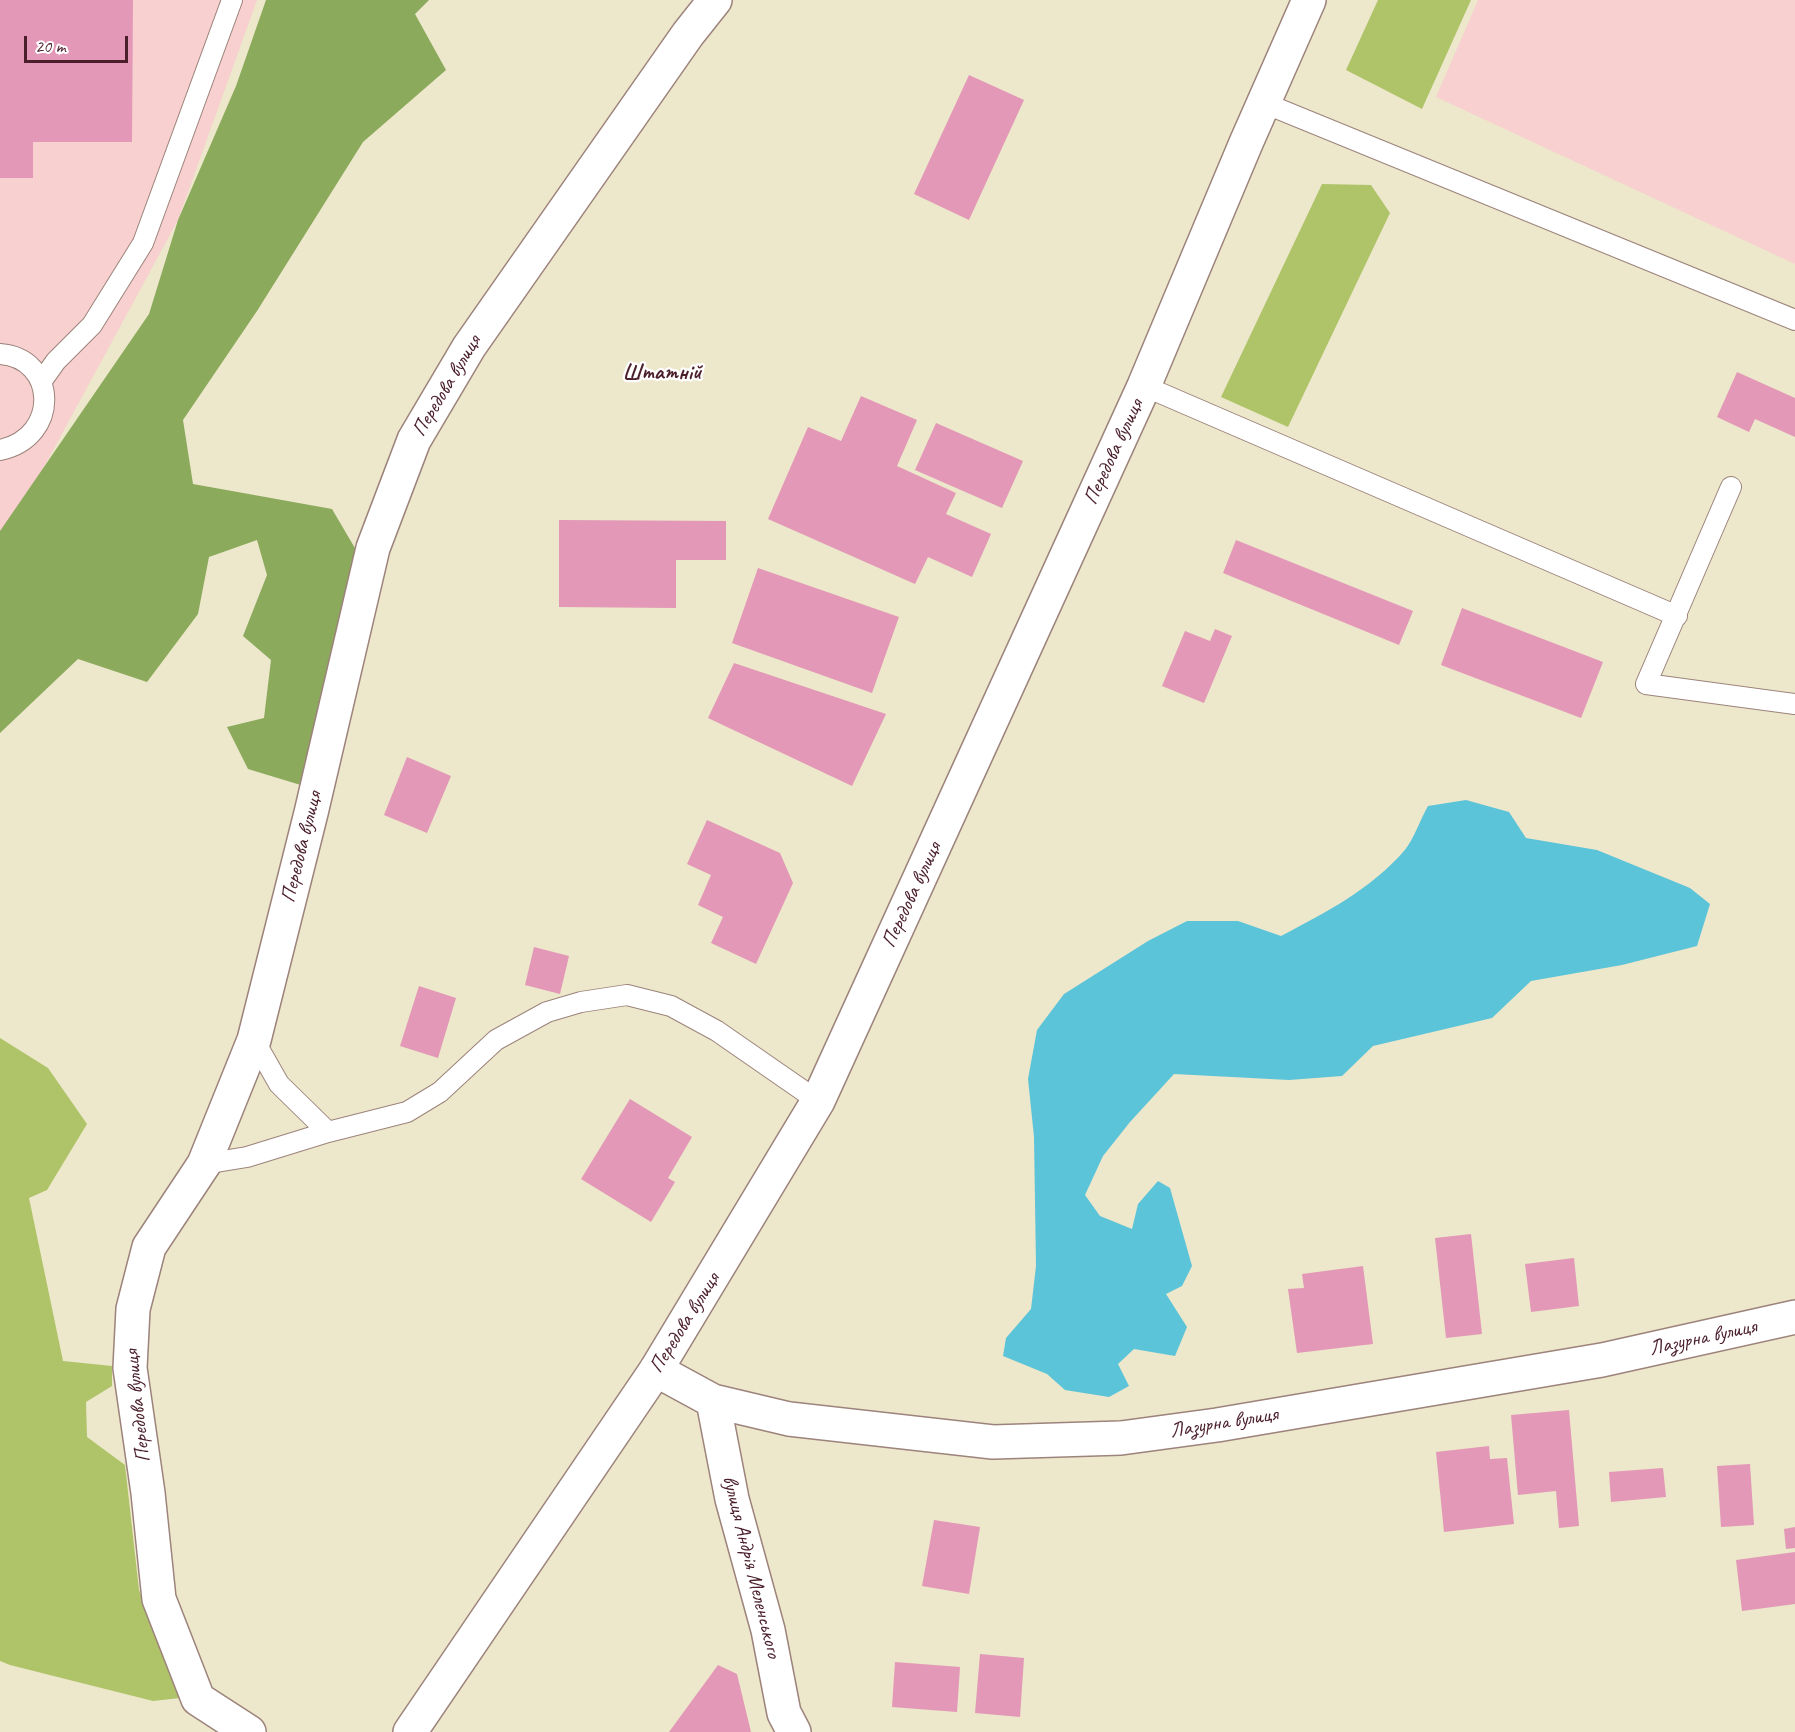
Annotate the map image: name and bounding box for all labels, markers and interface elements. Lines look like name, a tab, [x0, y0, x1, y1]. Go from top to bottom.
scale bar	[27, 24, 130, 62]
text: 20 m	[35, 35, 66, 57]
street label: Передова вулиця	[407, 331, 487, 441]
district label: Штатній	[623, 360, 701, 386]
street label: Передова вулиця	[1079, 395, 1149, 509]
street label: Передова вулиця	[276, 789, 328, 905]
street label: Передова вулиця	[877, 838, 947, 952]
street label: Передова вулиця	[644, 1268, 726, 1378]
street label: Лазурна вулиця	[1647, 1314, 1759, 1362]
street label: Передова вулиця	[120, 1348, 156, 1464]
street label: Лазурна вулиця	[1168, 1402, 1280, 1444]
street label: вулиця Андрія Меленського	[716, 1473, 786, 1661]

